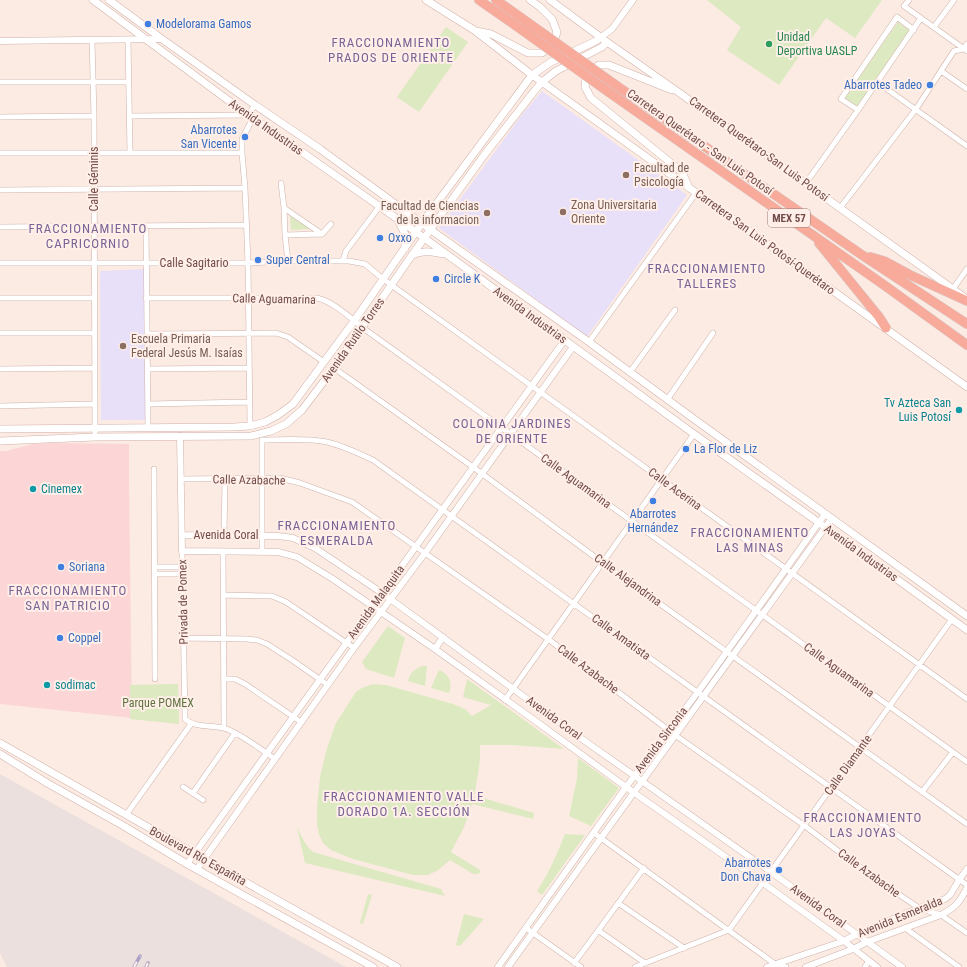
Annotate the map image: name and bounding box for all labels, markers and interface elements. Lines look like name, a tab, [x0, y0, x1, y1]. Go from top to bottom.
place label: Modelorama Gamos	[156, 17, 252, 31]
marker: Modelorama Gamos	[143, 19, 153, 29]
place label: Unidad Deportiva UASLP	[777, 30, 858, 58]
district label: FRACCIONAMIENTO PRADOS DE ORIENTE	[328, 35, 454, 65]
marker: Unidad Deportiva UASLP	[764, 39, 774, 49]
place label: Abarrotes Tadeo	[844, 78, 922, 92]
marker: Abarrotes Tadeo	[925, 80, 935, 90]
street label: Carretera Querétaro - San Luis Potosí	[624, 86, 777, 199]
street label: Carretera Querétaro-San Luis Potosí	[686, 94, 833, 205]
street label: Avenida Industrias	[226, 96, 306, 158]
place label: Abarrotes San Vicente	[181, 123, 237, 151]
marker: Abarrotes San Vicente	[240, 132, 250, 142]
street label: Calle Géminis	[87, 147, 101, 211]
place label: Facultad de Psicología	[634, 161, 689, 189]
marker: Facultad de Psicología	[621, 170, 631, 180]
street label: Carretera San Luis Potosí-Querétaro	[692, 187, 838, 297]
place label: Zona Universitaria Oriente	[571, 198, 657, 226]
place label: Facultad de Ciencias de la informacion	[381, 199, 479, 227]
marker: Zona Universitaria Oriente	[558, 207, 568, 217]
marker: Facultad de Ciencias de la informacion	[482, 208, 492, 218]
road number: MEX 57	[768, 209, 810, 227]
district label: FRACCIONAMIENTO CAPRICORNIO	[29, 221, 147, 251]
place label: Oxxo	[388, 231, 412, 245]
marker: Oxxo	[375, 233, 385, 243]
place label: Super Central	[266, 253, 330, 267]
marker: Super Central	[253, 255, 263, 265]
street label: Calle Sagitario	[160, 256, 228, 270]
district label: FRACCIONAMIENTO TALLERES	[648, 261, 766, 291]
place label: Circle K	[444, 272, 481, 286]
marker: Circle K	[431, 274, 441, 284]
street label: Avenida Industrias	[490, 284, 570, 346]
street label: Calle Aguamarina	[232, 291, 316, 307]
street label: Avenida Rutilo Torres	[319, 295, 387, 385]
place label: Escuela Primaria Federal Jesús M. Isaías	[131, 332, 243, 360]
marker: Escuela Primaria Federal Jesús M. Isaías	[118, 341, 128, 351]
place label: Tv Azteca San Luis Potosí	[884, 396, 952, 424]
marker: Tv Azteca San Luis Potosí	[954, 405, 964, 415]
district label: COLONIA JARDINES DE ORIENTE	[452, 416, 572, 446]
place label: La Flor de Liz	[694, 442, 757, 456]
marker: La Flor de Liz	[681, 444, 691, 454]
street label: Calle Aguamarina	[538, 451, 614, 511]
street label: Calle Acerina	[646, 465, 705, 513]
street label: Calle Azabache	[212, 472, 286, 488]
place label: Cinemex	[41, 482, 82, 496]
marker: Cinemex	[28, 484, 38, 494]
marker: Abarrotes Hernández	[648, 496, 658, 506]
place label: Abarrotes Hernández	[628, 507, 678, 535]
district label: FRACCIONAMIENTO ESMERALDA	[278, 518, 396, 548]
street label: Avenida Industrias	[821, 522, 901, 584]
district label: FRACCIONAMIENTO LAS MINAS	[691, 525, 809, 555]
street label: Avenida Coral	[193, 528, 259, 542]
street label: Calle Alejandrina	[592, 551, 665, 609]
street label: Privada de Pomex	[175, 559, 191, 645]
place label: Soriana	[69, 560, 105, 574]
marker: Soriana	[56, 562, 66, 572]
street label: Avenida Malaquita	[345, 562, 408, 642]
district label: FRACCIONAMIENTO SAN PATRICIO	[9, 583, 127, 613]
street label: Calle Amatista	[589, 611, 653, 663]
place label: Coppel	[68, 631, 101, 645]
marker: Coppel	[55, 633, 65, 643]
street label: Calle Aguamarina	[801, 640, 877, 700]
street label: Calle Azabache	[555, 641, 622, 697]
place label: sodimac	[55, 678, 96, 692]
marker: sodimac	[42, 680, 52, 690]
street label: Avenida Coral	[524, 693, 584, 743]
park label: Parque POMEX	[122, 696, 194, 710]
street label: Avenida Sirconia	[632, 704, 690, 776]
street label: Calle Diamante	[821, 732, 875, 798]
district label: FRACCIONAMIENTO VALLE DORADO 1A. SECCIÓN	[324, 789, 484, 819]
district label: FRACCIONAMIENTO LAS JOYAS	[804, 810, 922, 840]
street label: Boulevard Río Españita	[147, 824, 249, 889]
street label: Calle Azabache	[835, 846, 903, 900]
place label: Abarrotes Don Chava	[721, 856, 771, 884]
marker: Abarrotes Don Chava	[774, 865, 784, 875]
street label: Avenida Coral	[788, 881, 848, 931]
street label: Avenida Esmeralda	[856, 894, 945, 940]

